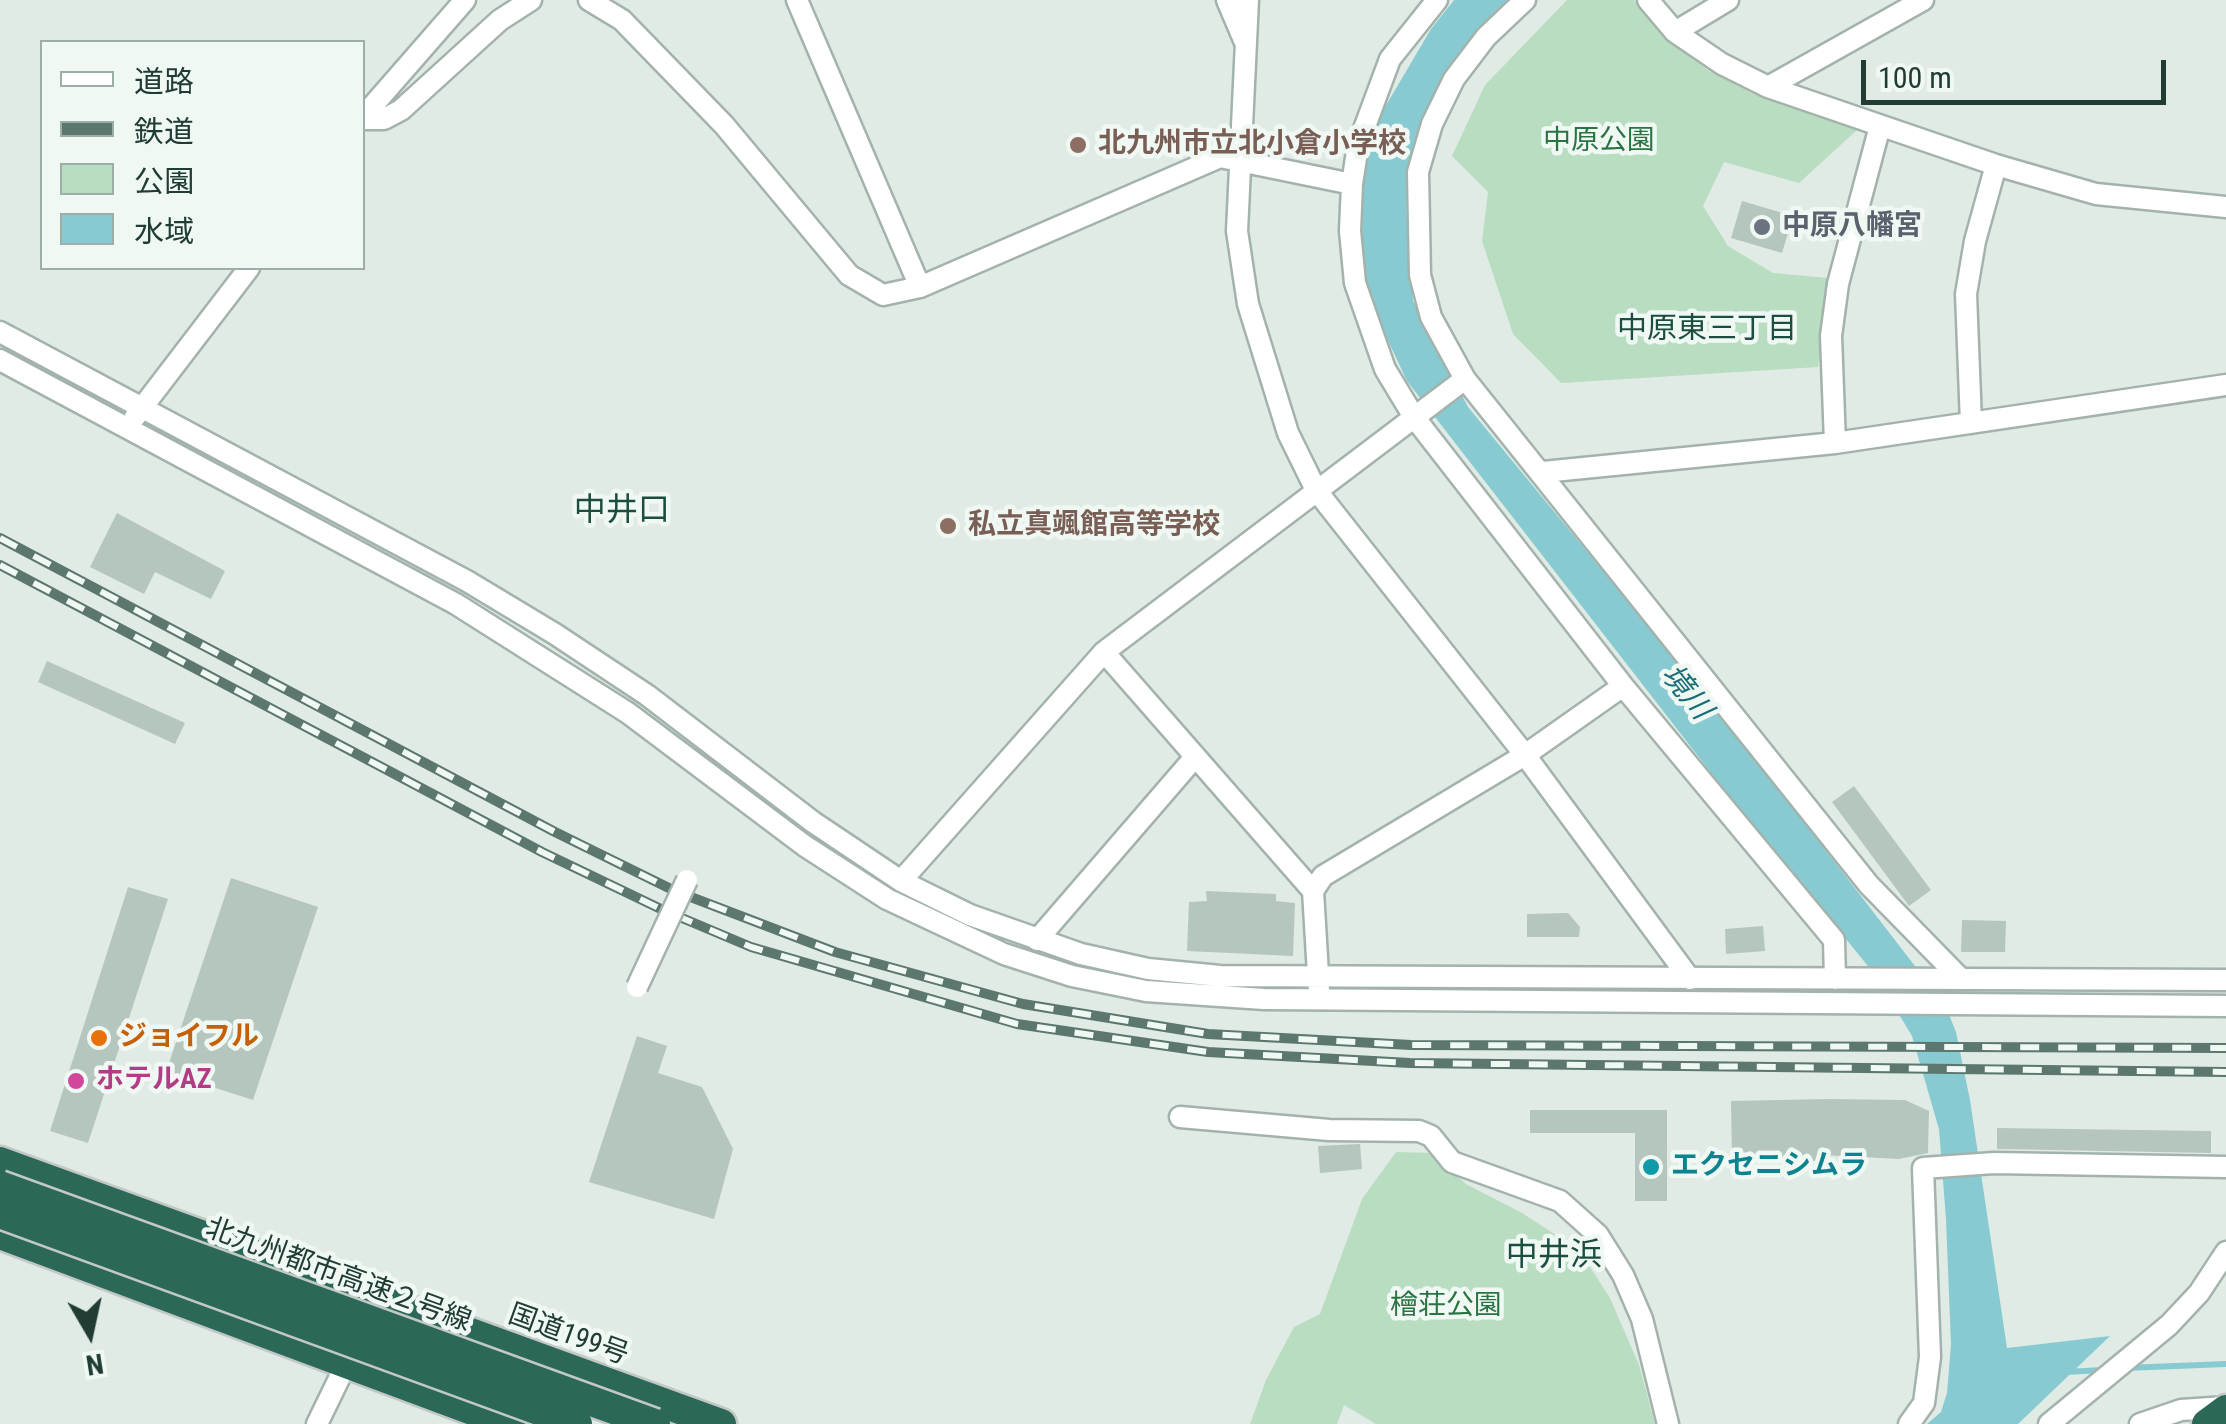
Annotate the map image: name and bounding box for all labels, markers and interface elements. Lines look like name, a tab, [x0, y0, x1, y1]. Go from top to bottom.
legend	[40, 40, 365, 270]
scale bar	[1866, 40, 2171, 102]
text: 100 m	[1878, 60, 1952, 95]
text: 道路	[134, 64, 194, 99]
text: 鉄道	[134, 114, 194, 149]
park label: 中原公園	[1543, 125, 1655, 159]
place label: 北九州市立北小倉小学校	[1098, 128, 1406, 162]
marker: 北九州市立北小倉小学校	[1067, 134, 1089, 156]
text: 公園	[134, 164, 194, 199]
place label: 中原八幡宮	[1782, 210, 1922, 244]
text: 水域	[134, 214, 194, 249]
marker: 中原八幡宮	[1751, 216, 1773, 238]
district label: 中原東三丁目	[1617, 312, 1797, 348]
district label: 中井口	[574, 493, 670, 531]
place label: 私立真颯館高等学校	[968, 509, 1220, 543]
marker: 私立真颯館高等学校	[937, 515, 959, 537]
water label: 境川	[1652, 658, 1718, 728]
place label: ジョイフル	[119, 1021, 259, 1055]
marker: ジョイフル	[88, 1027, 110, 1049]
place label: ホテルAZ	[96, 1064, 212, 1098]
marker: ホテルAZ	[65, 1070, 87, 1092]
place label: エクセニシムラ	[1671, 1150, 1867, 1184]
marker: エクセニシムラ	[1640, 1156, 1662, 1178]
street label: 北九州都市高速２号線	[201, 1212, 475, 1340]
district label: 中井浜	[1506, 1238, 1602, 1276]
north arrow	[40, 1284, 140, 1384]
park label: 檜荘公園	[1390, 1290, 1502, 1324]
street label: 国道199号	[503, 1299, 633, 1373]
text: N	[84, 1346, 106, 1382]

